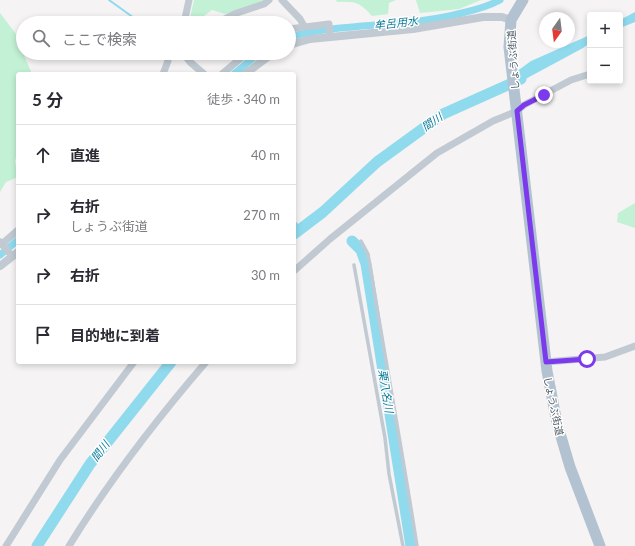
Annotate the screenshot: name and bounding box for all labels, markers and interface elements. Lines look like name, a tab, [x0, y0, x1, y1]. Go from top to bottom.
north arrow	[539, 12, 575, 48]
map controls	[587, 12, 623, 84]
button: +	[587, 12, 623, 48]
water label: 牟呂用水	[373, 14, 420, 31]
search box	[16, 16, 296, 60]
icon: search	[30, 27, 52, 49]
text: ここで検索	[62, 30, 137, 48]
street label: しょうぶ街道	[505, 30, 521, 90]
button: −	[587, 48, 623, 84]
route end	[535, 86, 553, 104]
text: 5 分	[32, 89, 63, 110]
text: 徒歩 · 340 m	[207, 91, 280, 107]
water label: 間川	[419, 109, 445, 133]
icon: ahead	[32, 144, 54, 166]
text: 直進	[70, 146, 100, 164]
text: 40 m	[251, 147, 280, 163]
text: 右折	[70, 197, 100, 215]
icon: right	[32, 204, 54, 226]
text: 270 m	[243, 207, 280, 223]
text: しょうぶ街道	[70, 218, 148, 234]
icon: right	[32, 264, 54, 286]
text: 右折	[70, 266, 100, 284]
text: 30 m	[251, 267, 280, 283]
icon: arrive	[32, 324, 54, 346]
text: 目的地に到着	[70, 326, 160, 344]
route start	[578, 350, 596, 368]
water label: 栗八名川	[377, 368, 397, 415]
street label: しょうぶ街道	[542, 375, 566, 437]
water label: 間川	[88, 437, 112, 463]

